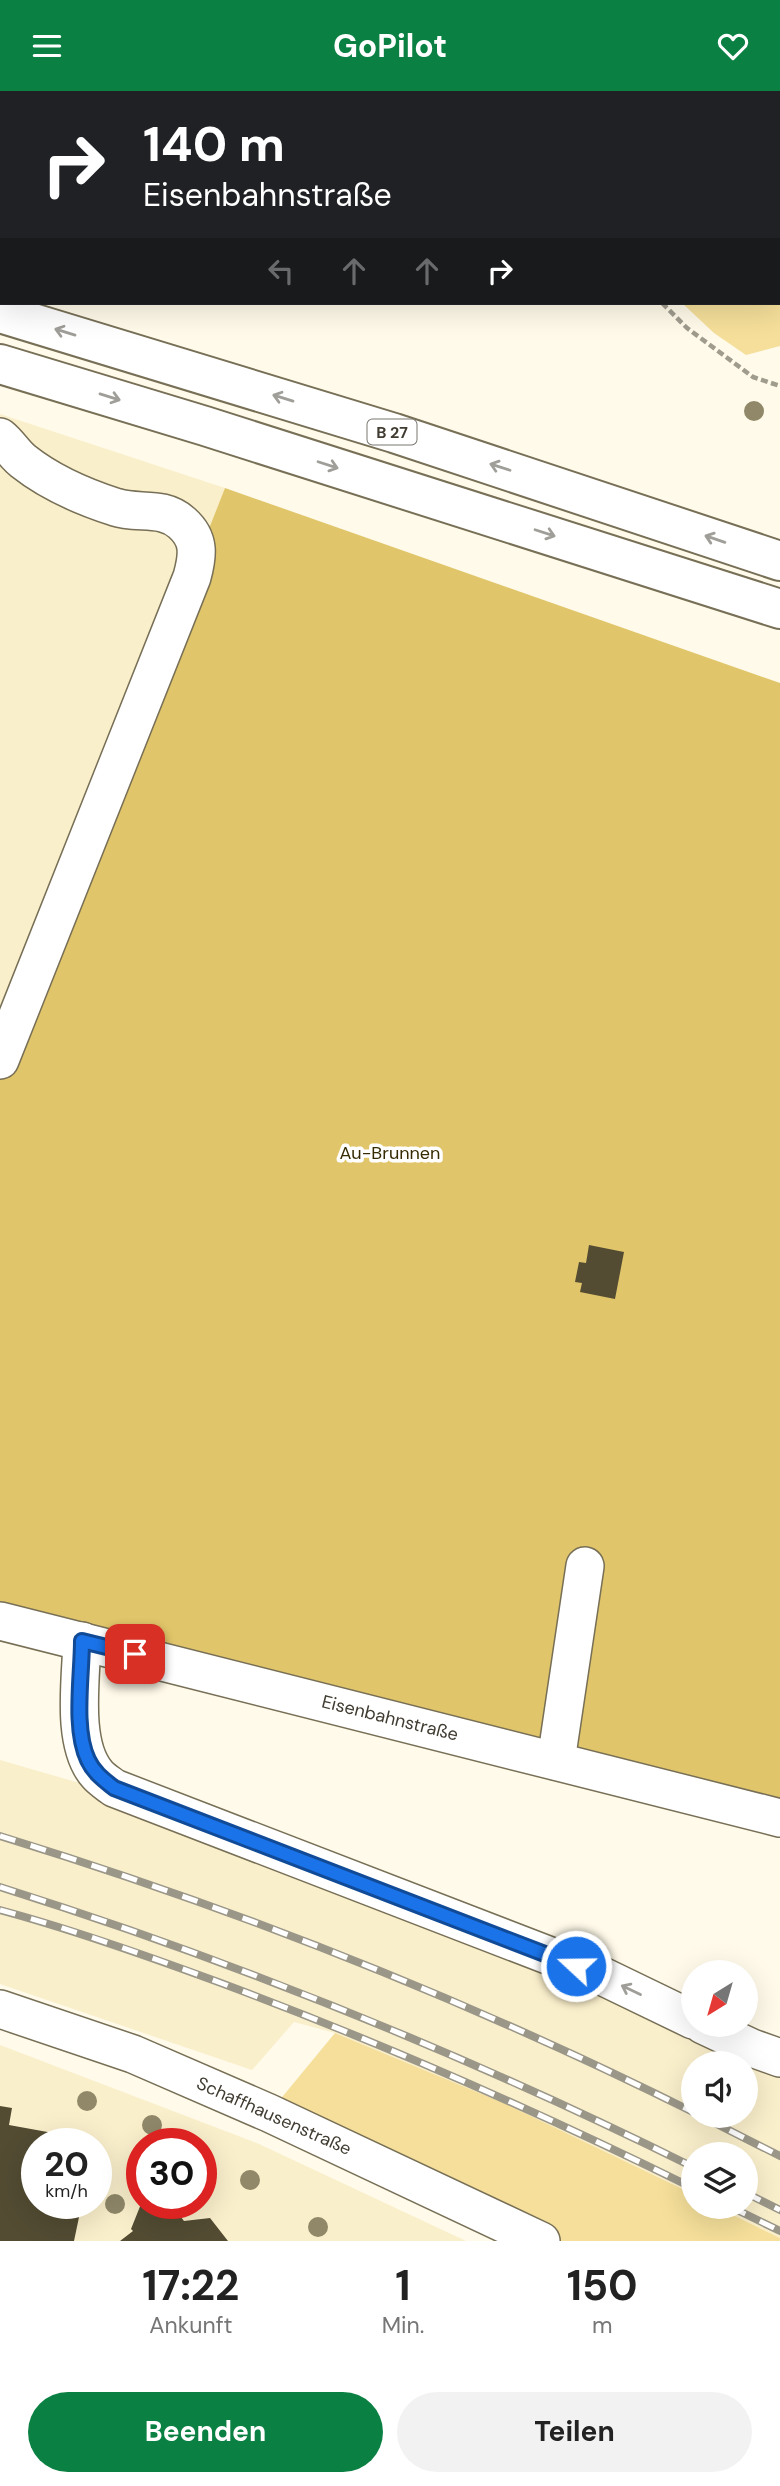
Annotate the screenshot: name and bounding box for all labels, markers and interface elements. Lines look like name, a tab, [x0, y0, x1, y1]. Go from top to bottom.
text: GoPilot	[333, 25, 447, 67]
icon: menu	[28, 27, 66, 65]
icon: heart	[714, 27, 752, 65]
text: 140 m	[143, 112, 285, 176]
icon: right	[28, 119, 119, 210]
text: Eisenbahnstraße	[143, 174, 392, 216]
icon: left	[262, 252, 300, 290]
icon: ahead	[335, 252, 373, 290]
icon: ahead	[408, 252, 446, 290]
icon: right	[481, 252, 519, 290]
one-way arrow	[54, 324, 76, 337]
one-way arrow	[272, 391, 294, 404]
one-way arrow	[99, 392, 121, 404]
road number: B 27	[368, 419, 416, 445]
one-way arrow	[316, 459, 338, 472]
one-way arrow	[489, 460, 511, 472]
one-way arrow	[533, 528, 555, 540]
one-way arrow	[705, 532, 727, 544]
park label: Au-Brunnen	[340, 1141, 440, 1165]
pin	[105, 1624, 165, 1684]
icon: arrive	[116, 1635, 154, 1673]
street label: Eisenbahnstraße	[319, 1689, 461, 1747]
position arrow	[539, 1929, 613, 2003]
north arrow	[681, 1960, 758, 2037]
map controls	[681, 1960, 758, 2219]
one-way arrow	[621, 1983, 642, 1997]
button: sound	[681, 2051, 758, 2128]
street label: Schaffhausenstraße	[193, 2071, 355, 2161]
speed limit sign: 30	[126, 2128, 217, 2219]
text: 20	[44, 2141, 89, 2187]
button: layers	[681, 2142, 758, 2219]
text: km/h	[45, 2179, 88, 2203]
text: 17:22	[142, 2258, 239, 2313]
text: 1	[395, 2258, 411, 2313]
text: 150	[567, 2258, 638, 2313]
text: Ankunft	[149, 2310, 232, 2340]
text: Min.	[382, 2310, 424, 2340]
text: m	[592, 2310, 612, 2340]
button: Beenden	[28, 2392, 383, 2472]
button: Teilen	[397, 2392, 752, 2472]

